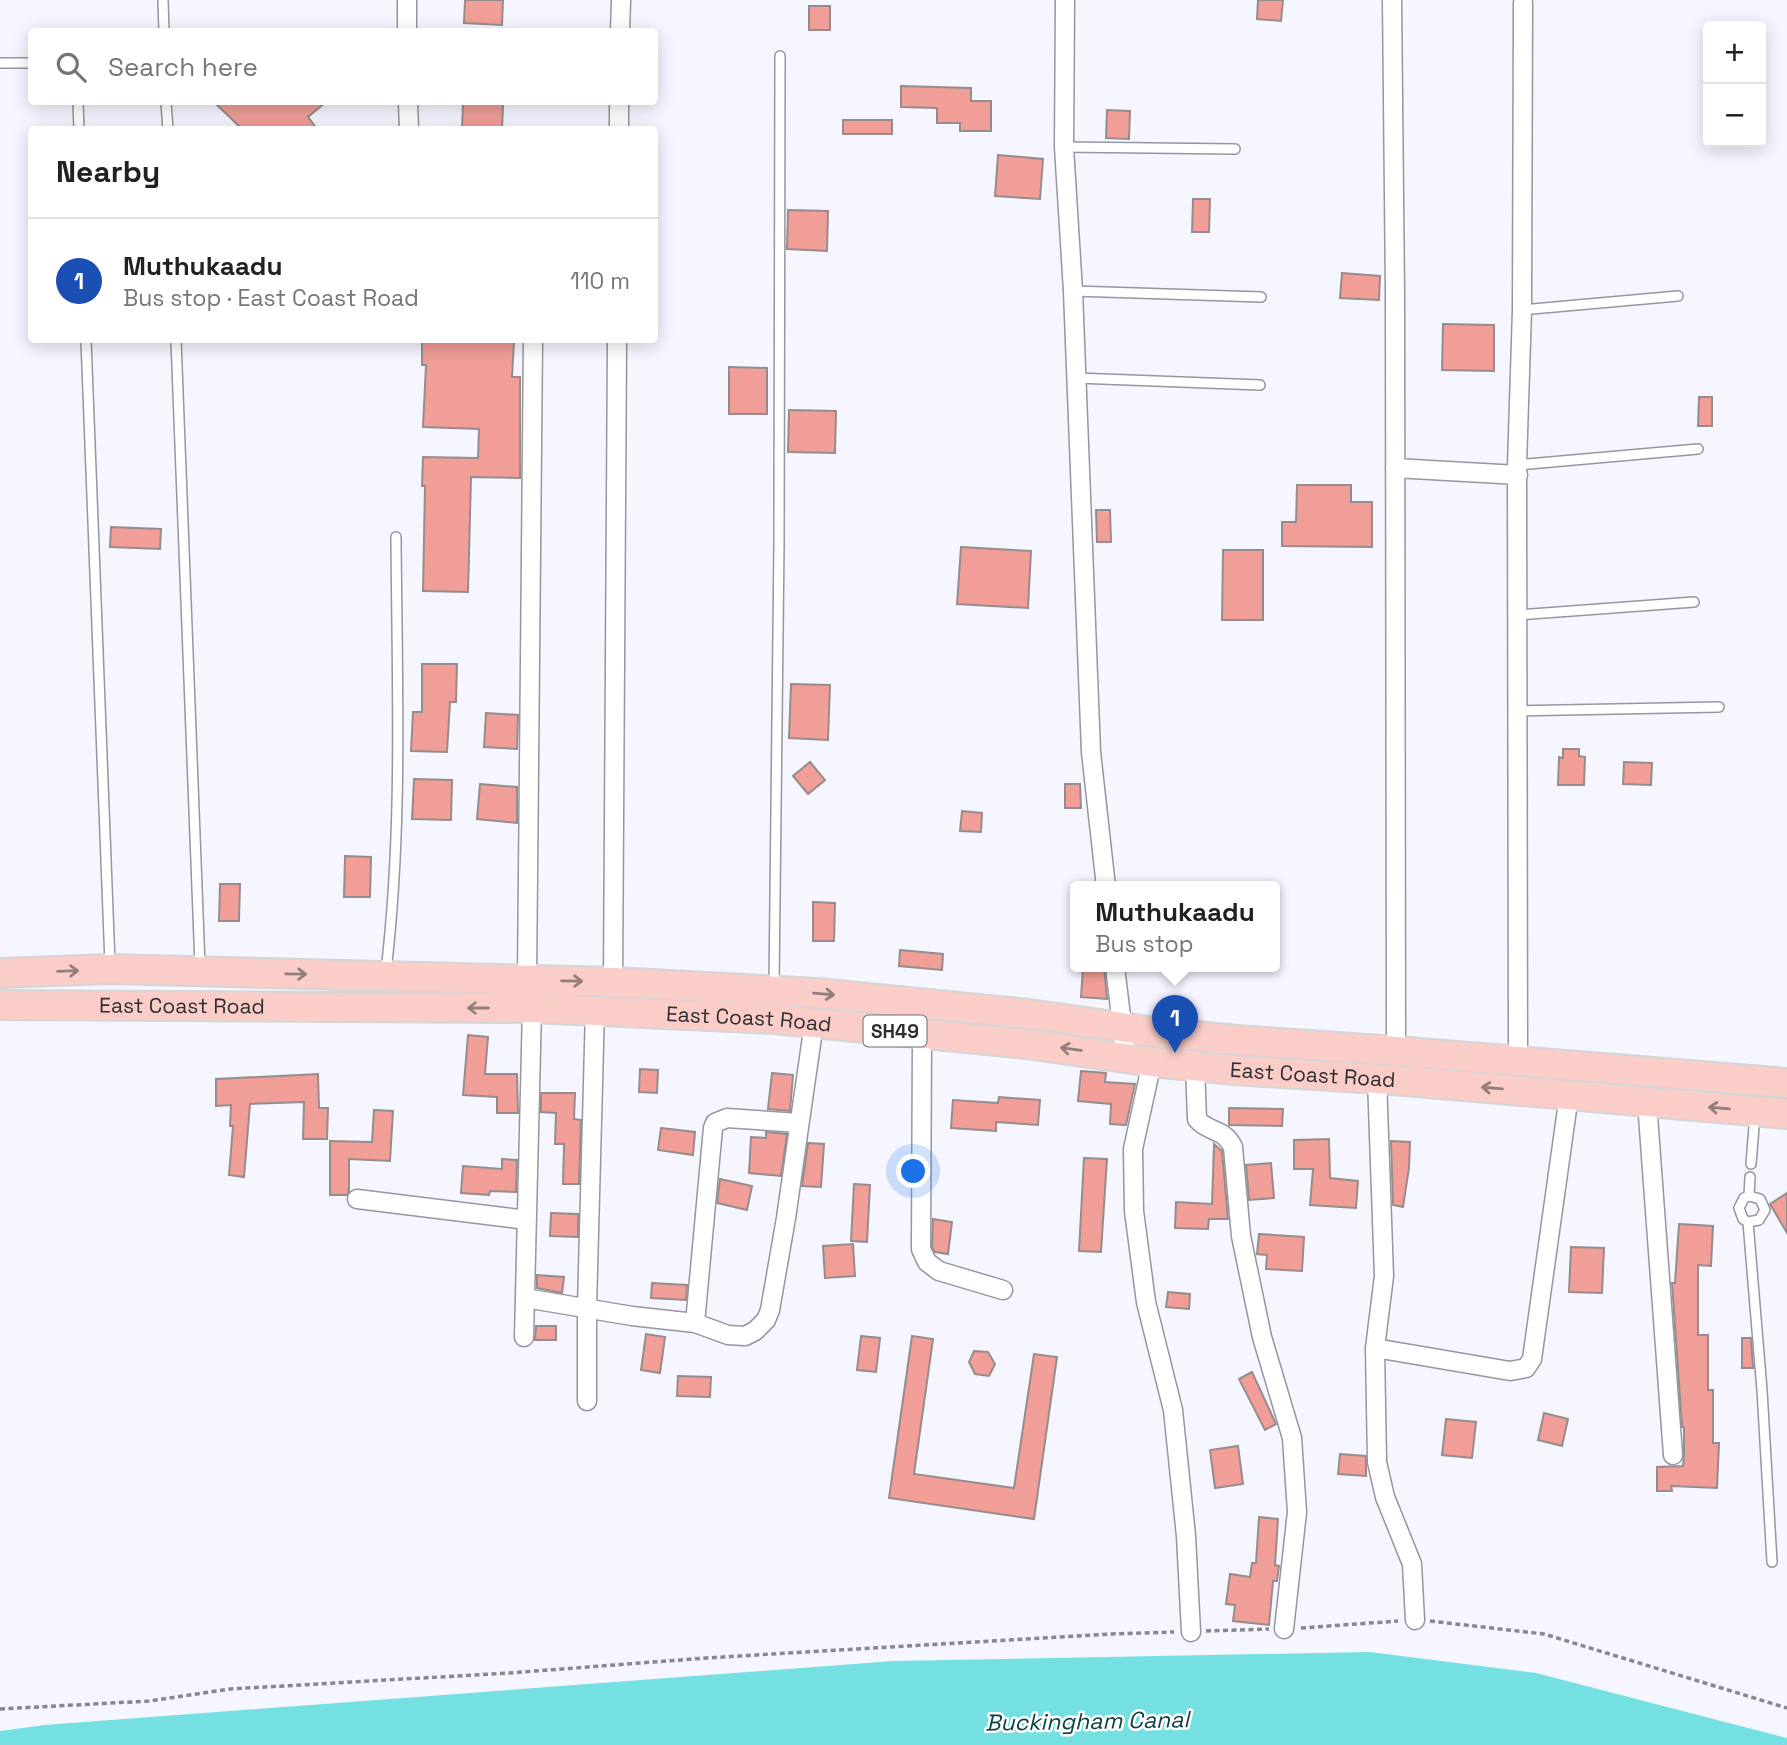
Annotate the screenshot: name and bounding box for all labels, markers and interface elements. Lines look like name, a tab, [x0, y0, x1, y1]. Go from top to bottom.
map controls	[1703, 21, 1766, 147]
button: +	[1703, 21, 1766, 84]
search box	[28, 28, 658, 105]
icon: search	[52, 48, 90, 86]
text: Search here	[108, 50, 258, 84]
button: −	[1703, 84, 1766, 147]
text: Nearby	[56, 152, 160, 191]
text: Muthukaadu	[123, 249, 282, 283]
text: 1	[74, 266, 84, 296]
text: 110 m	[570, 266, 630, 296]
text: Bus stop · East Coast Road	[123, 283, 419, 313]
popup	[1070, 881, 1280, 972]
text: Muthukaadu	[1095, 895, 1255, 929]
text: Bus stop	[1095, 929, 1194, 959]
one-way arrow	[56, 964, 79, 977]
one-way arrow	[284, 967, 307, 980]
one-way arrow	[560, 974, 583, 987]
one-way arrow	[812, 988, 834, 1001]
street label: East Coast Road	[99, 992, 265, 1019]
pin: 1	[1152, 995, 1198, 1053]
street label: East Coast Road	[665, 1000, 833, 1038]
one-way arrow	[467, 1001, 490, 1014]
road number: SH49	[864, 1015, 926, 1046]
one-way arrow	[1060, 1043, 1083, 1056]
street label: East Coast Road	[1229, 1056, 1396, 1093]
one-way arrow	[1482, 1081, 1504, 1094]
one-way arrow	[1708, 1101, 1731, 1114]
your location	[896, 1154, 930, 1188]
water label: Buckingham Canal	[985, 1704, 1192, 1738]

